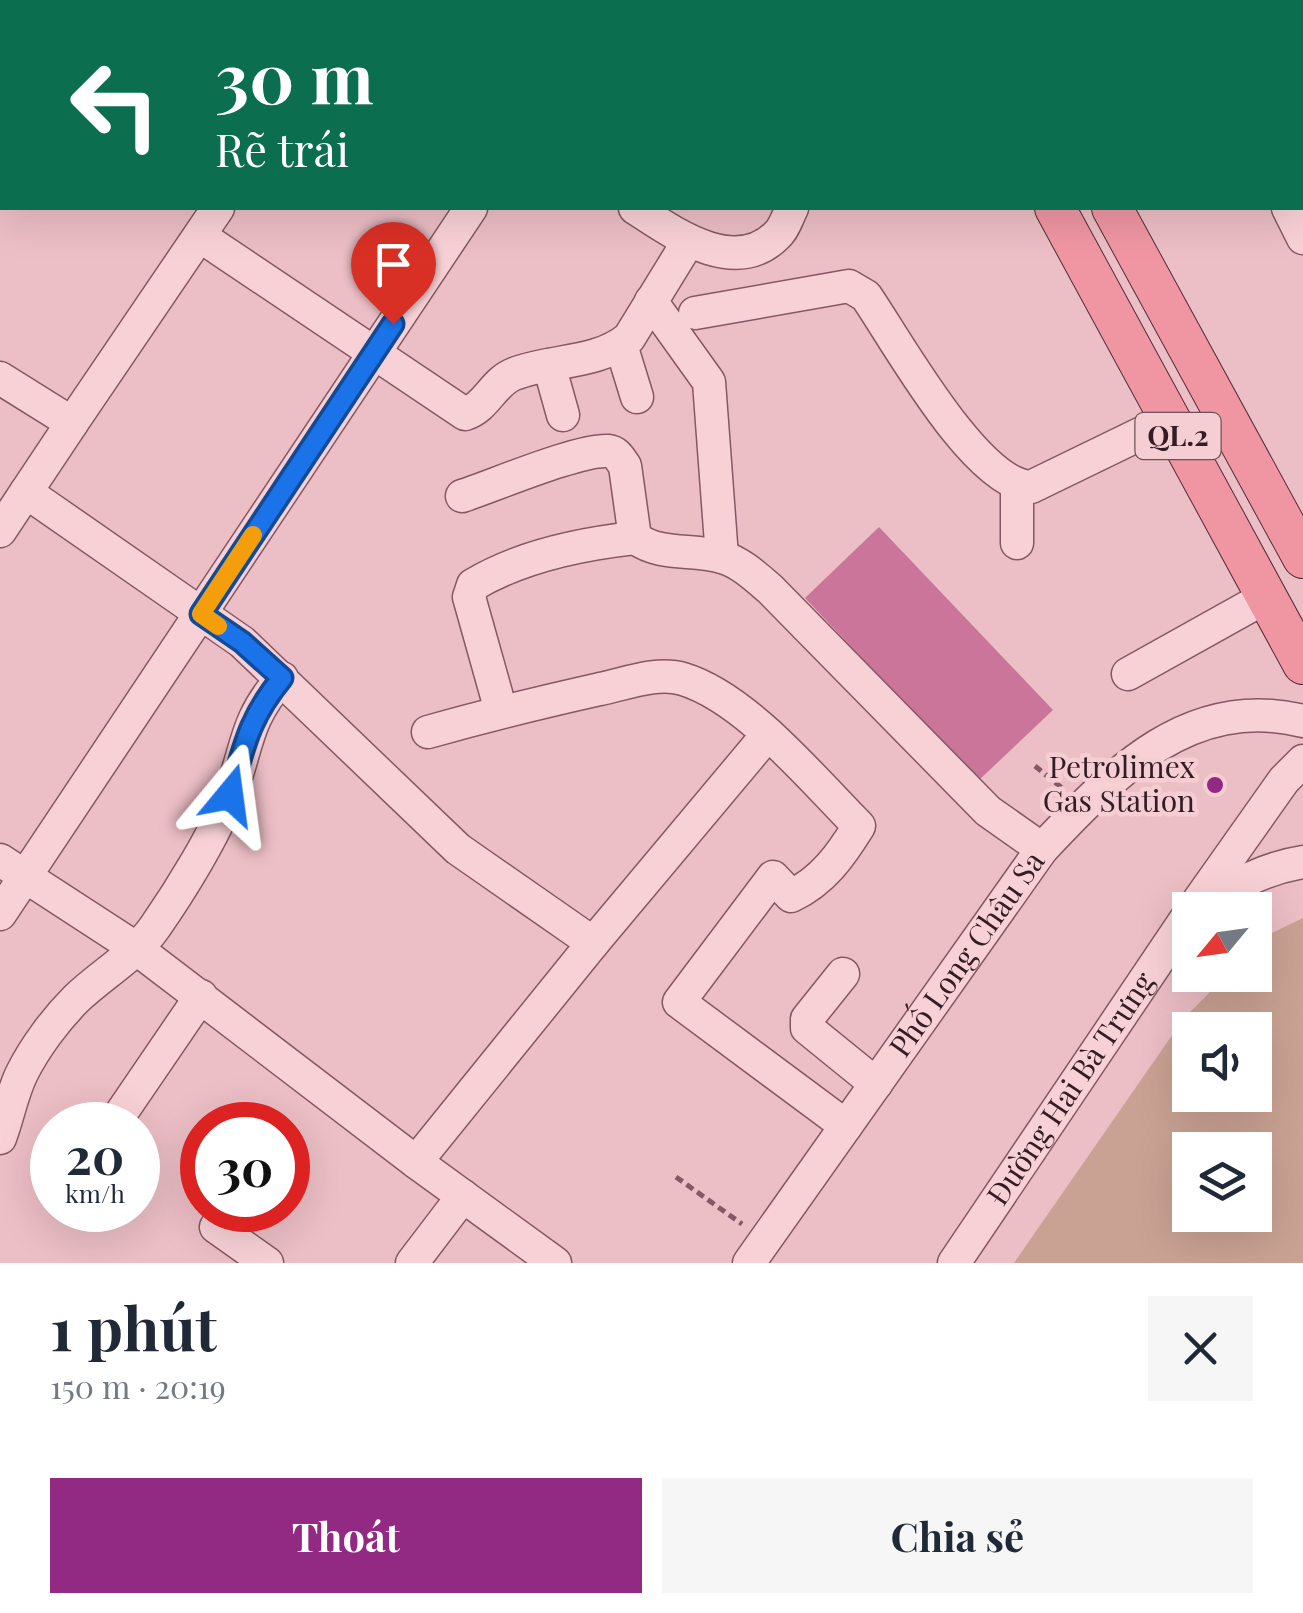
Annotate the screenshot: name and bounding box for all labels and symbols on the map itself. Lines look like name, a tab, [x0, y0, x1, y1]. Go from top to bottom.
pin	[351, 222, 436, 325]
road number: QL.2	[1136, 413, 1220, 459]
position arrow	[178, 743, 282, 847]
place label: Petrolimex Gas Station	[1043, 746, 1195, 820]
marker: Petrolimex Gas Station	[1204, 774, 1226, 796]
street label: Phố Long Châu Sa	[879, 842, 1052, 1064]
north arrow	[1172, 892, 1272, 992]
street label: Đường Hai Bà Trưng	[977, 963, 1163, 1212]
speed limit sign: 30	[180, 1102, 310, 1232]

